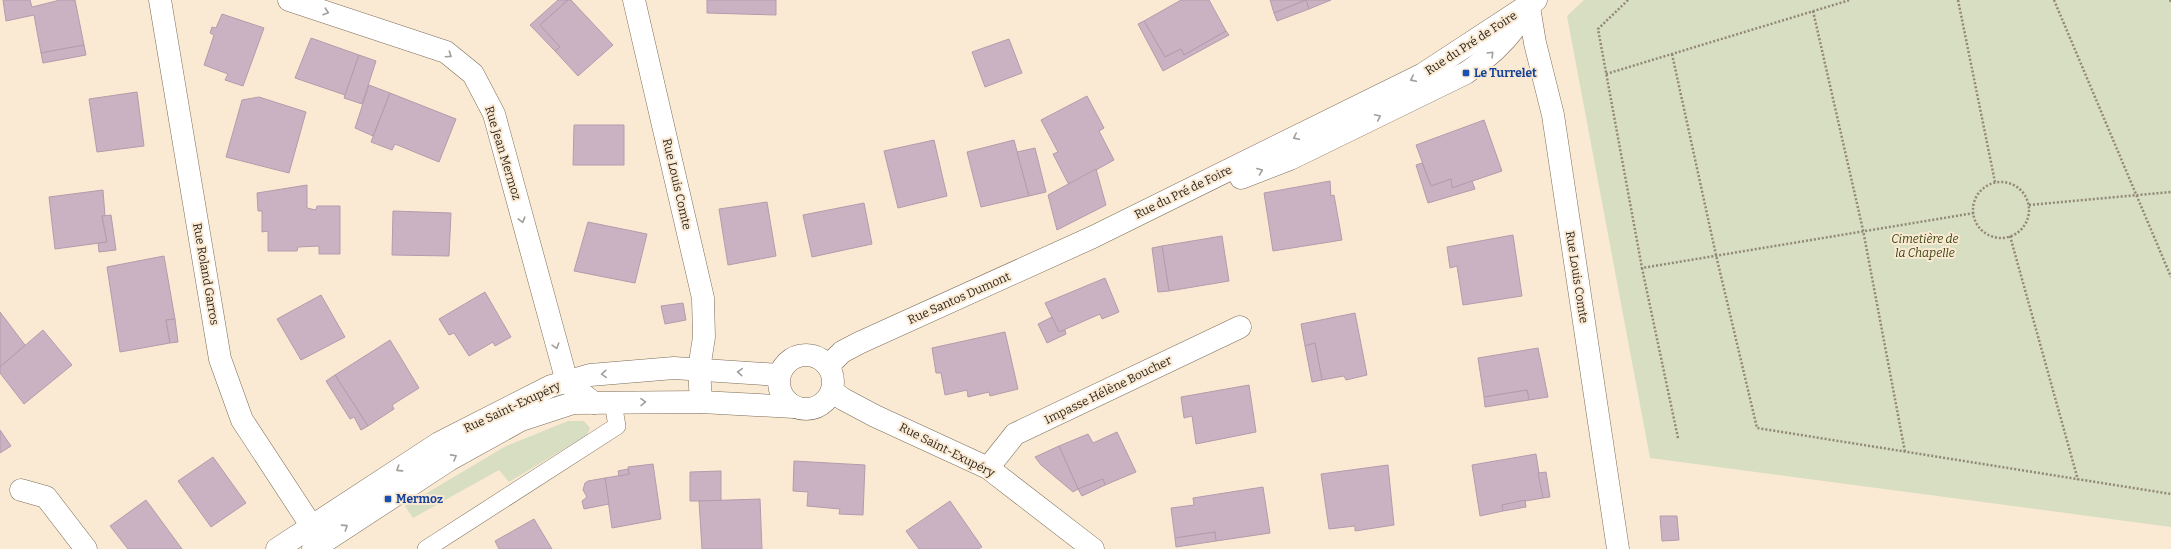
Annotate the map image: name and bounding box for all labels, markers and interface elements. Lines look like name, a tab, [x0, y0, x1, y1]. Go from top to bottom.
one-way arrow	[323, 8, 330, 16]
street label: Rue du Pré de Foire	[1423, 8, 1519, 78]
one-way arrow	[445, 50, 452, 58]
one-way arrow	[1486, 51, 1494, 59]
place label: Le Turrelet	[1474, 66, 1537, 80]
marker: Le Turrelet	[1461, 68, 1471, 78]
one-way arrow	[1409, 74, 1417, 82]
street label: Rue Jean Mermoz	[482, 104, 524, 202]
one-way arrow	[1374, 114, 1381, 122]
one-way arrow	[1293, 132, 1300, 140]
street label: Rue Louis Comte	[660, 137, 694, 231]
street label: Rue du Pré de Foire	[1132, 162, 1234, 222]
one-way arrow	[1255, 168, 1263, 176]
one-way arrow	[518, 217, 526, 223]
street label: Rue Roland Garros	[190, 222, 222, 327]
street label: Rue Louis Comte	[1563, 230, 1591, 324]
park label: Cimetière de la Chapelle	[1891, 232, 1959, 260]
street label: Rue Santos Dumont	[906, 269, 1013, 327]
one-way arrow	[551, 342, 560, 349]
street label: Impasse Hélène Boucher	[1042, 353, 1174, 427]
one-way arrow	[737, 368, 743, 377]
one-way arrow	[601, 369, 607, 378]
street label: Rue Saint-Exupéry	[461, 378, 563, 436]
one-way arrow	[640, 398, 646, 407]
street label: Rue Saint-Exupéry	[897, 420, 998, 480]
one-way arrow	[450, 454, 458, 461]
one-way arrow	[396, 464, 403, 472]
place label: Mermoz	[396, 492, 443, 506]
marker: Mermoz	[383, 494, 393, 504]
one-way arrow	[341, 525, 348, 532]

